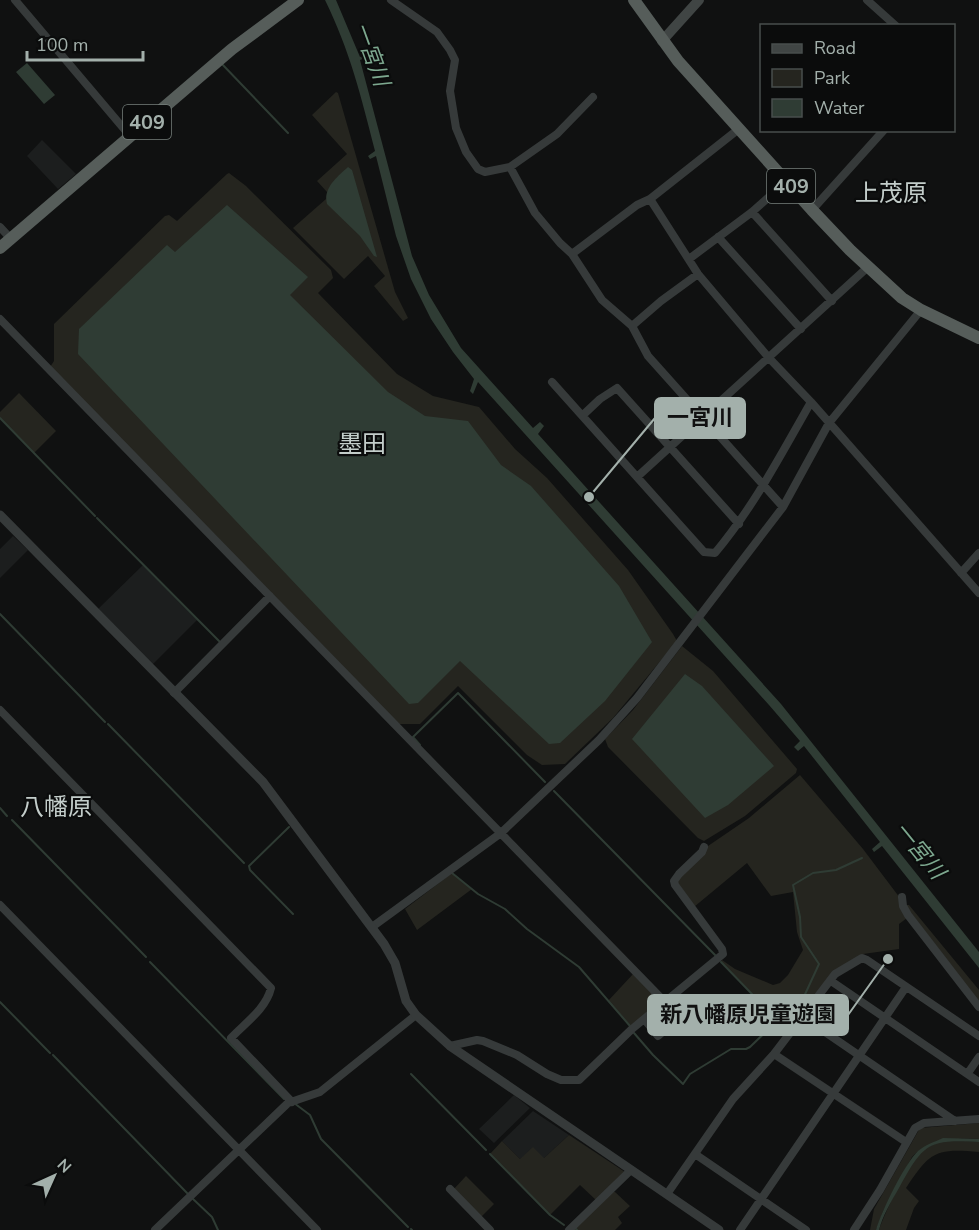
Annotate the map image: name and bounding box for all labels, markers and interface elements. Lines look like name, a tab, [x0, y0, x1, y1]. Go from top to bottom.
water label: 一宮川	[346, 18, 397, 92]
scale bar	[27, 24, 142, 62]
legend	[760, 24, 955, 132]
text: 100 m	[36, 33, 88, 57]
text: Road	[814, 36, 856, 60]
text: Park	[814, 66, 851, 90]
text: Water	[814, 96, 865, 120]
road number: 409	[123, 105, 171, 139]
road number: 409	[767, 169, 815, 203]
district label: 上茂原	[855, 177, 927, 209]
callout: 一宮川	[655, 398, 745, 438]
text: 一宮川	[667, 403, 733, 433]
district label: 墨田	[338, 428, 386, 460]
district label: 八幡原	[20, 791, 92, 823]
water label: 一宮川	[887, 816, 953, 887]
callout: 新八幡原児童遊園	[648, 995, 848, 1035]
text: 新八幡原児童遊園	[660, 1000, 836, 1030]
north arrow	[24, 1146, 84, 1206]
text: N	[52, 1154, 76, 1178]

